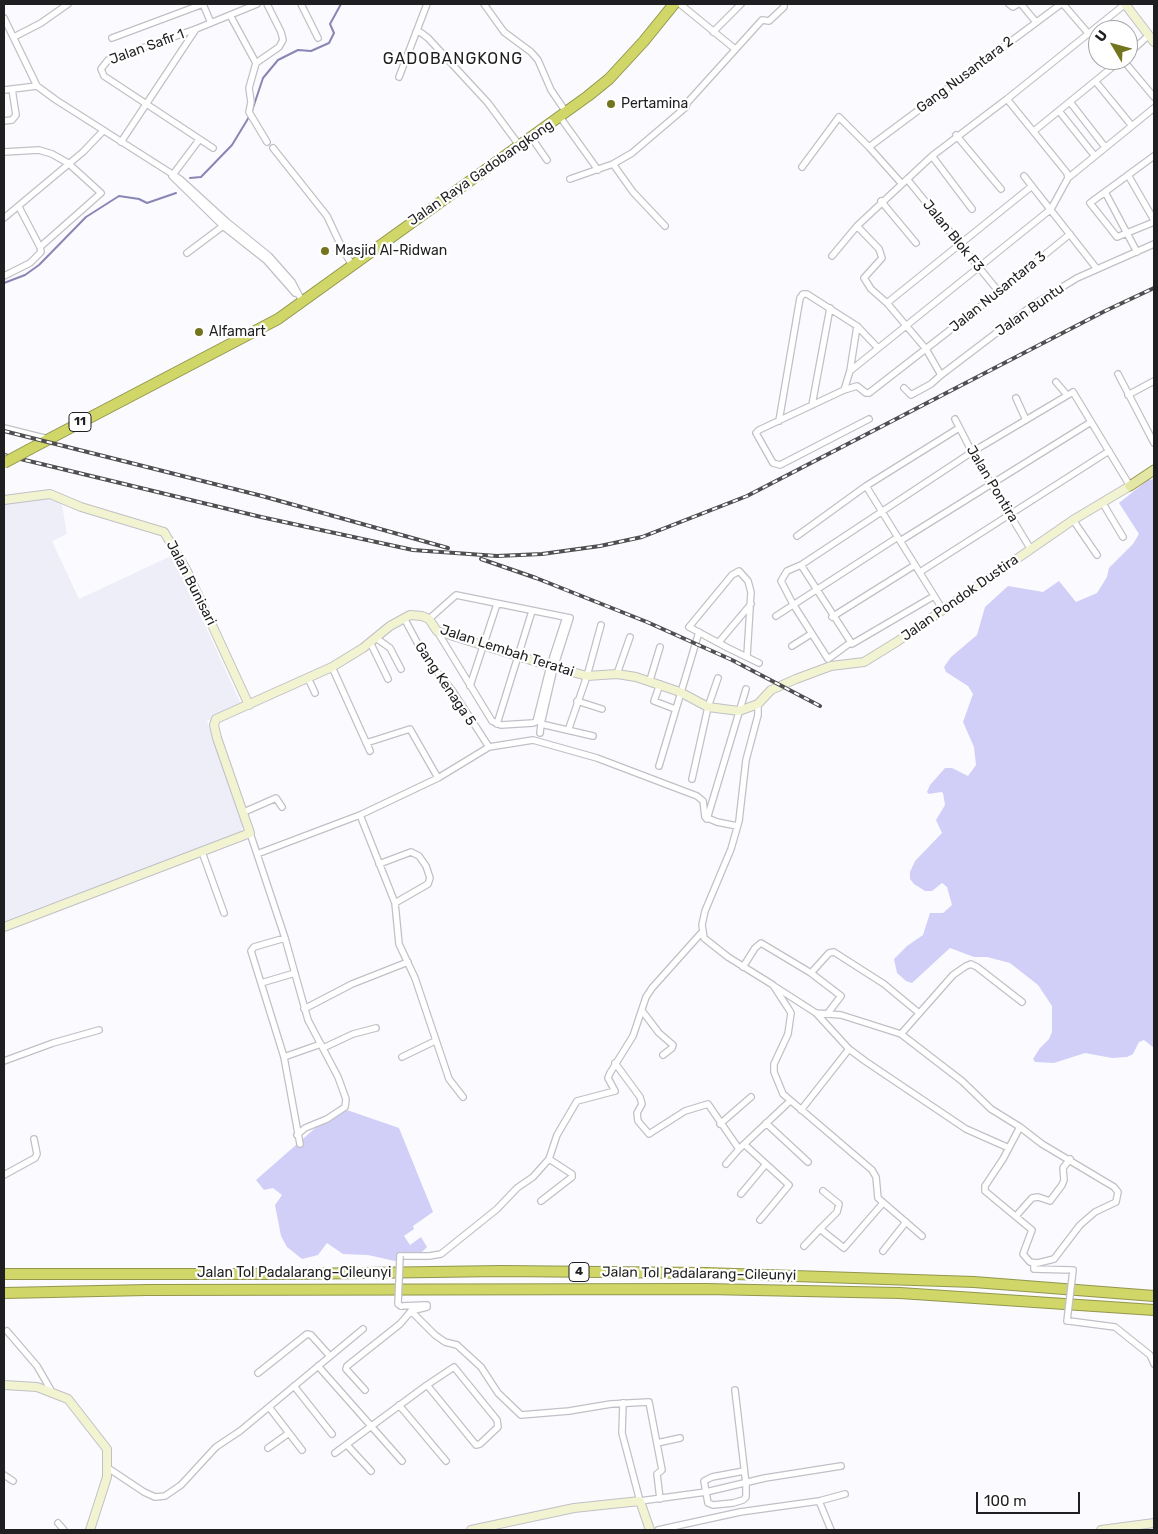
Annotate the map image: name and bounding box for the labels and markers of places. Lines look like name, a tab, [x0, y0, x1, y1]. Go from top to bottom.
place label: Pertamina	[621, 96, 688, 112]
marker: Pertamina	[605, 98, 617, 110]
place label: Masjid Al-Ridwan	[335, 243, 447, 259]
marker: Masjid Al-Ridwan	[319, 245, 331, 257]
place label: Alfamart	[209, 324, 266, 340]
marker: Alfamart	[193, 326, 205, 338]

